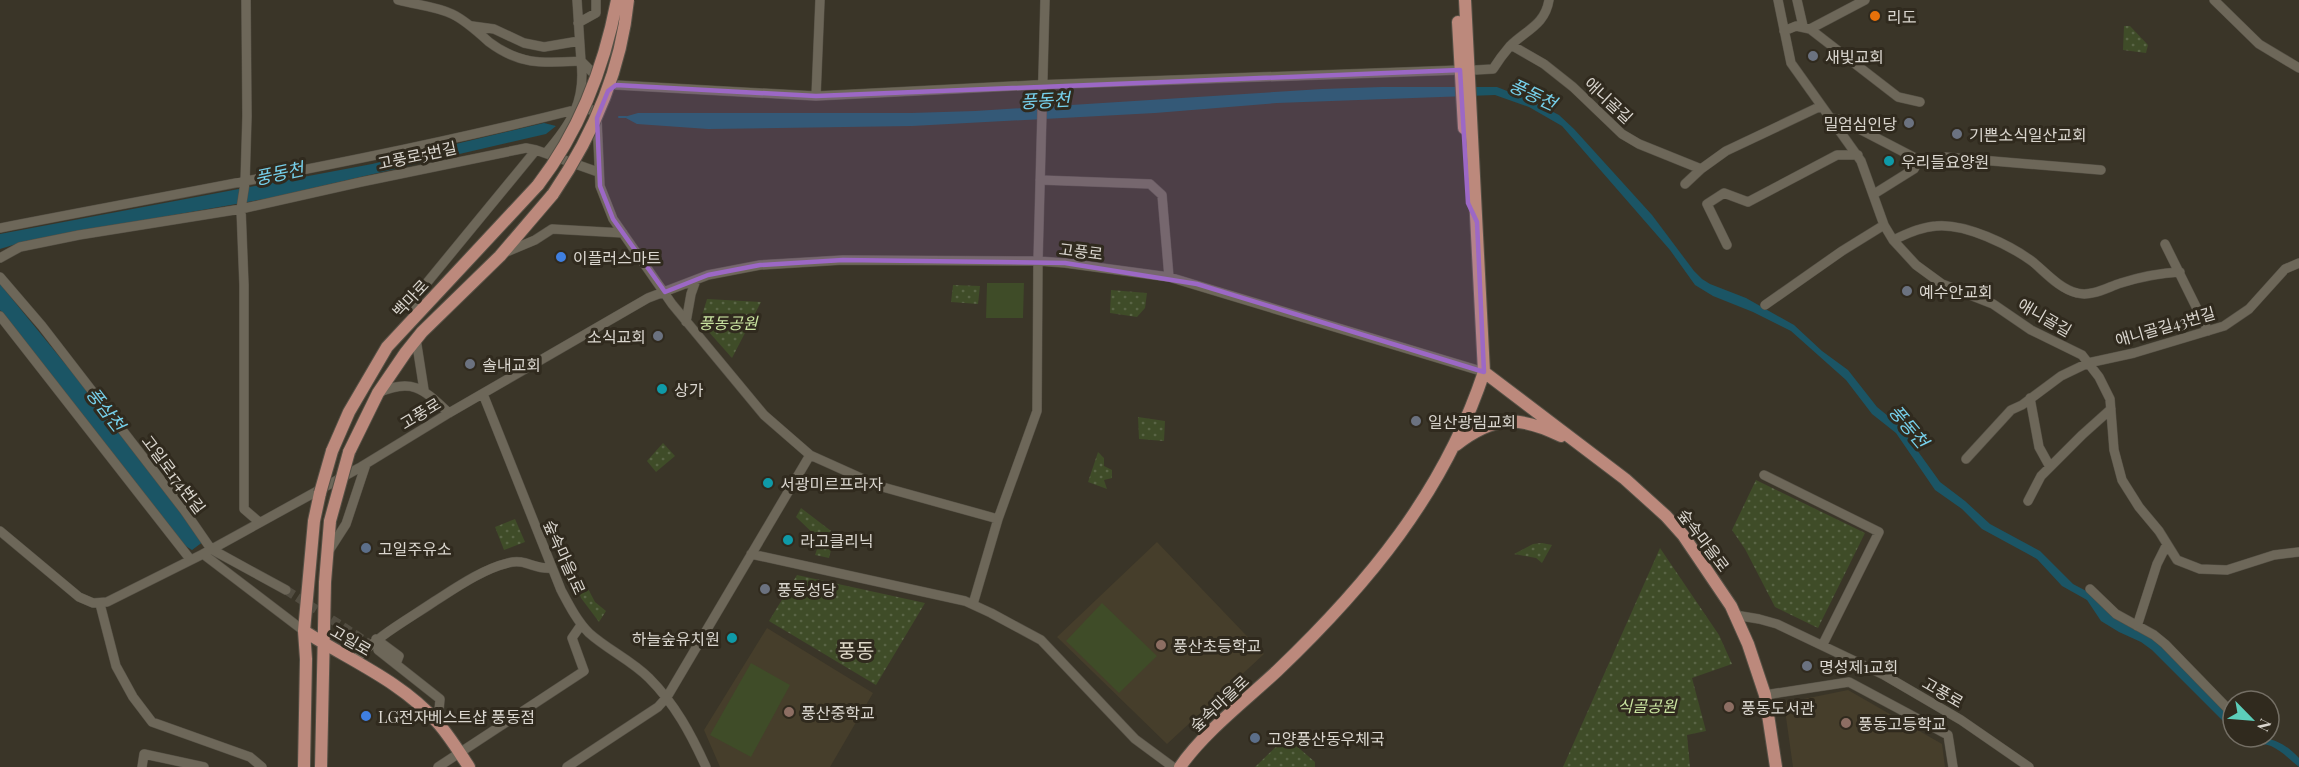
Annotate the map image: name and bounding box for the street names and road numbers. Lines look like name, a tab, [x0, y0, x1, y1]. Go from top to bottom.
street label: 애니골길	[1580, 72, 1638, 128]
street label: 고풍로5번길	[376, 136, 458, 174]
street label: 고풍로	[1058, 238, 1104, 264]
street label: 백마로	[387, 274, 433, 321]
street label: 애니골길	[2014, 293, 2076, 341]
street label: 애니골길43번길	[2113, 302, 2217, 350]
street label: 고풍로	[396, 392, 445, 433]
street label: 고일로174번길	[138, 430, 210, 518]
street label: 숲속마을로	[1673, 504, 1735, 576]
street label: 숲속마을1로	[539, 516, 591, 598]
street label: 고일로	[327, 620, 376, 660]
street label: 숲속마을로	[1185, 670, 1253, 736]
street label: 고풍로	[1919, 672, 1968, 712]

